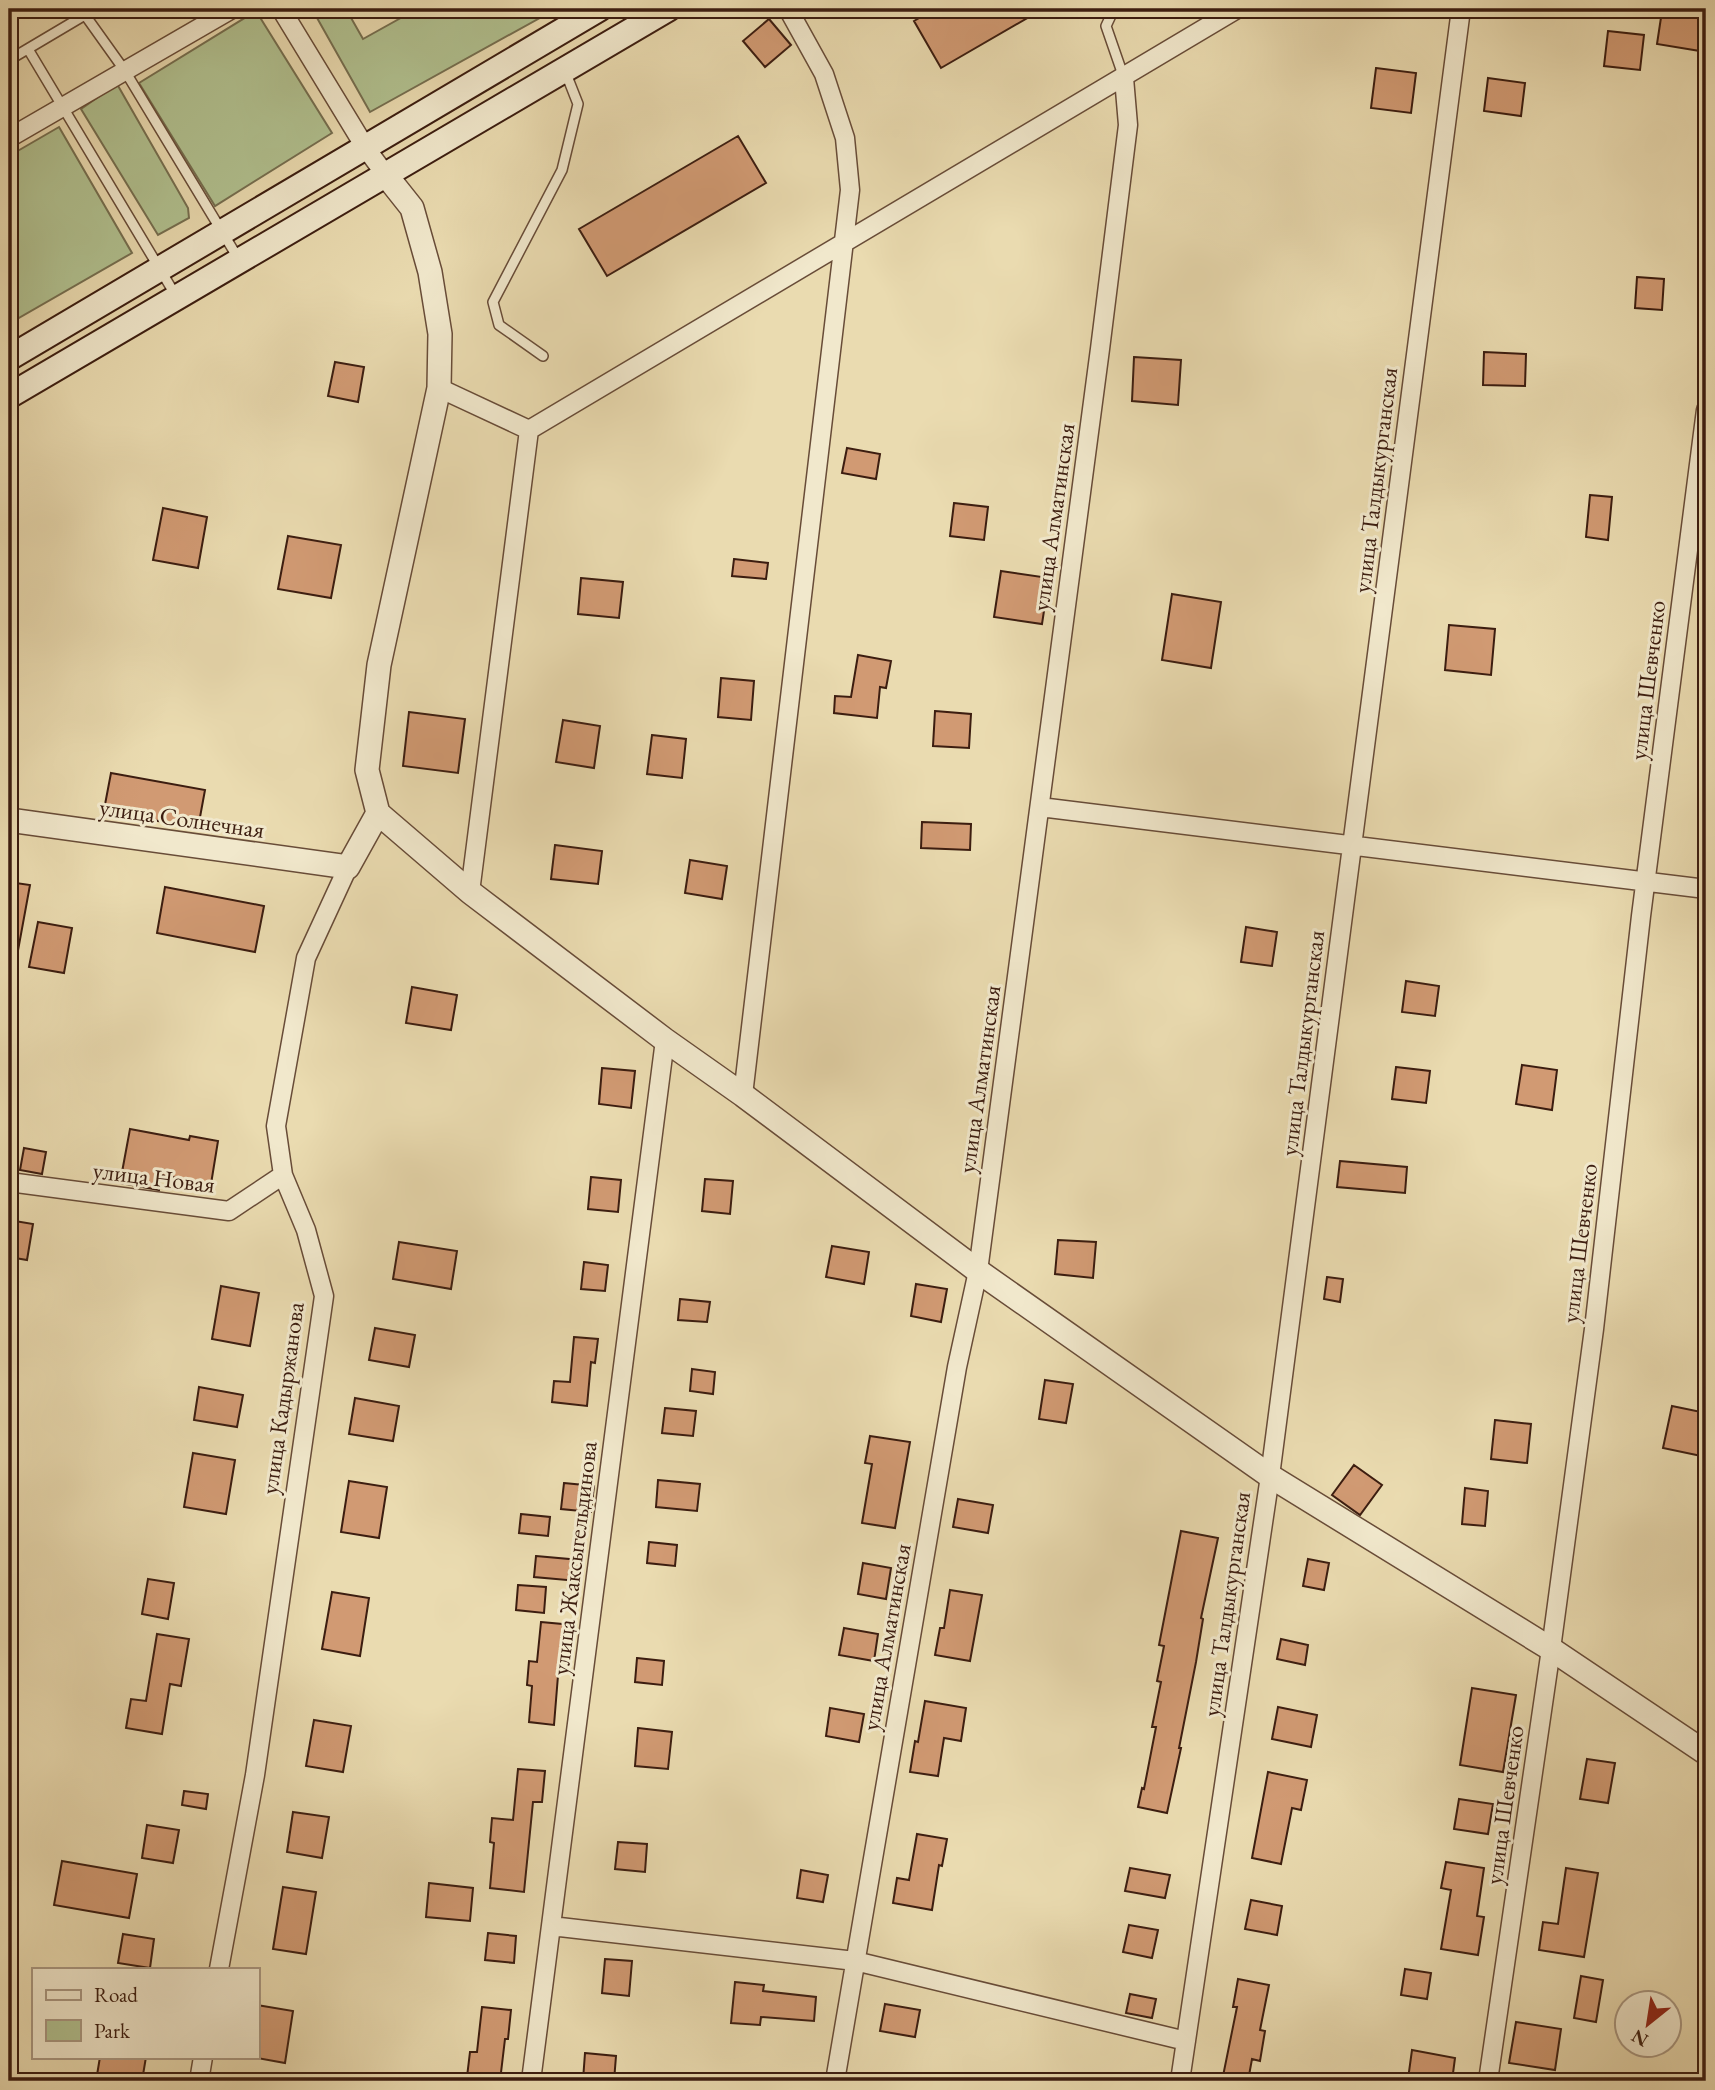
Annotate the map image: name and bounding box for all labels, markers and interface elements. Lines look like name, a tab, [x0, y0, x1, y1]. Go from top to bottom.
street label: улица Талдыкурганская	[1346, 365, 1404, 595]
street label: улица Алматинская	[1024, 421, 1082, 613]
street label: улица Шевченко	[1622, 598, 1672, 762]
street label: улица Солнечная	[98, 791, 267, 845]
street label: улица Талдыкурганская	[1273, 928, 1331, 1158]
street label: улица Алматинская	[950, 983, 1008, 1175]
street label: улица Новая	[91, 1154, 217, 1200]
street label: улица Шевченко	[1554, 1161, 1604, 1325]
street label: улица Кадыржанова	[253, 1299, 311, 1496]
street label: улица Жаксыгельдинова	[544, 1439, 604, 1677]
street label: улица Талдыкурганская	[1195, 1489, 1257, 1719]
street label: улица Алматинская	[854, 1541, 918, 1733]
street label: улица Шевченко	[1477, 1723, 1531, 1887]
legend	[32, 1968, 259, 2058]
text: Road	[94, 1981, 138, 2008]
north arrow	[1614, 1988, 1684, 2058]
text: Park	[94, 2017, 131, 2044]
text: N	[1626, 2023, 1653, 2053]

